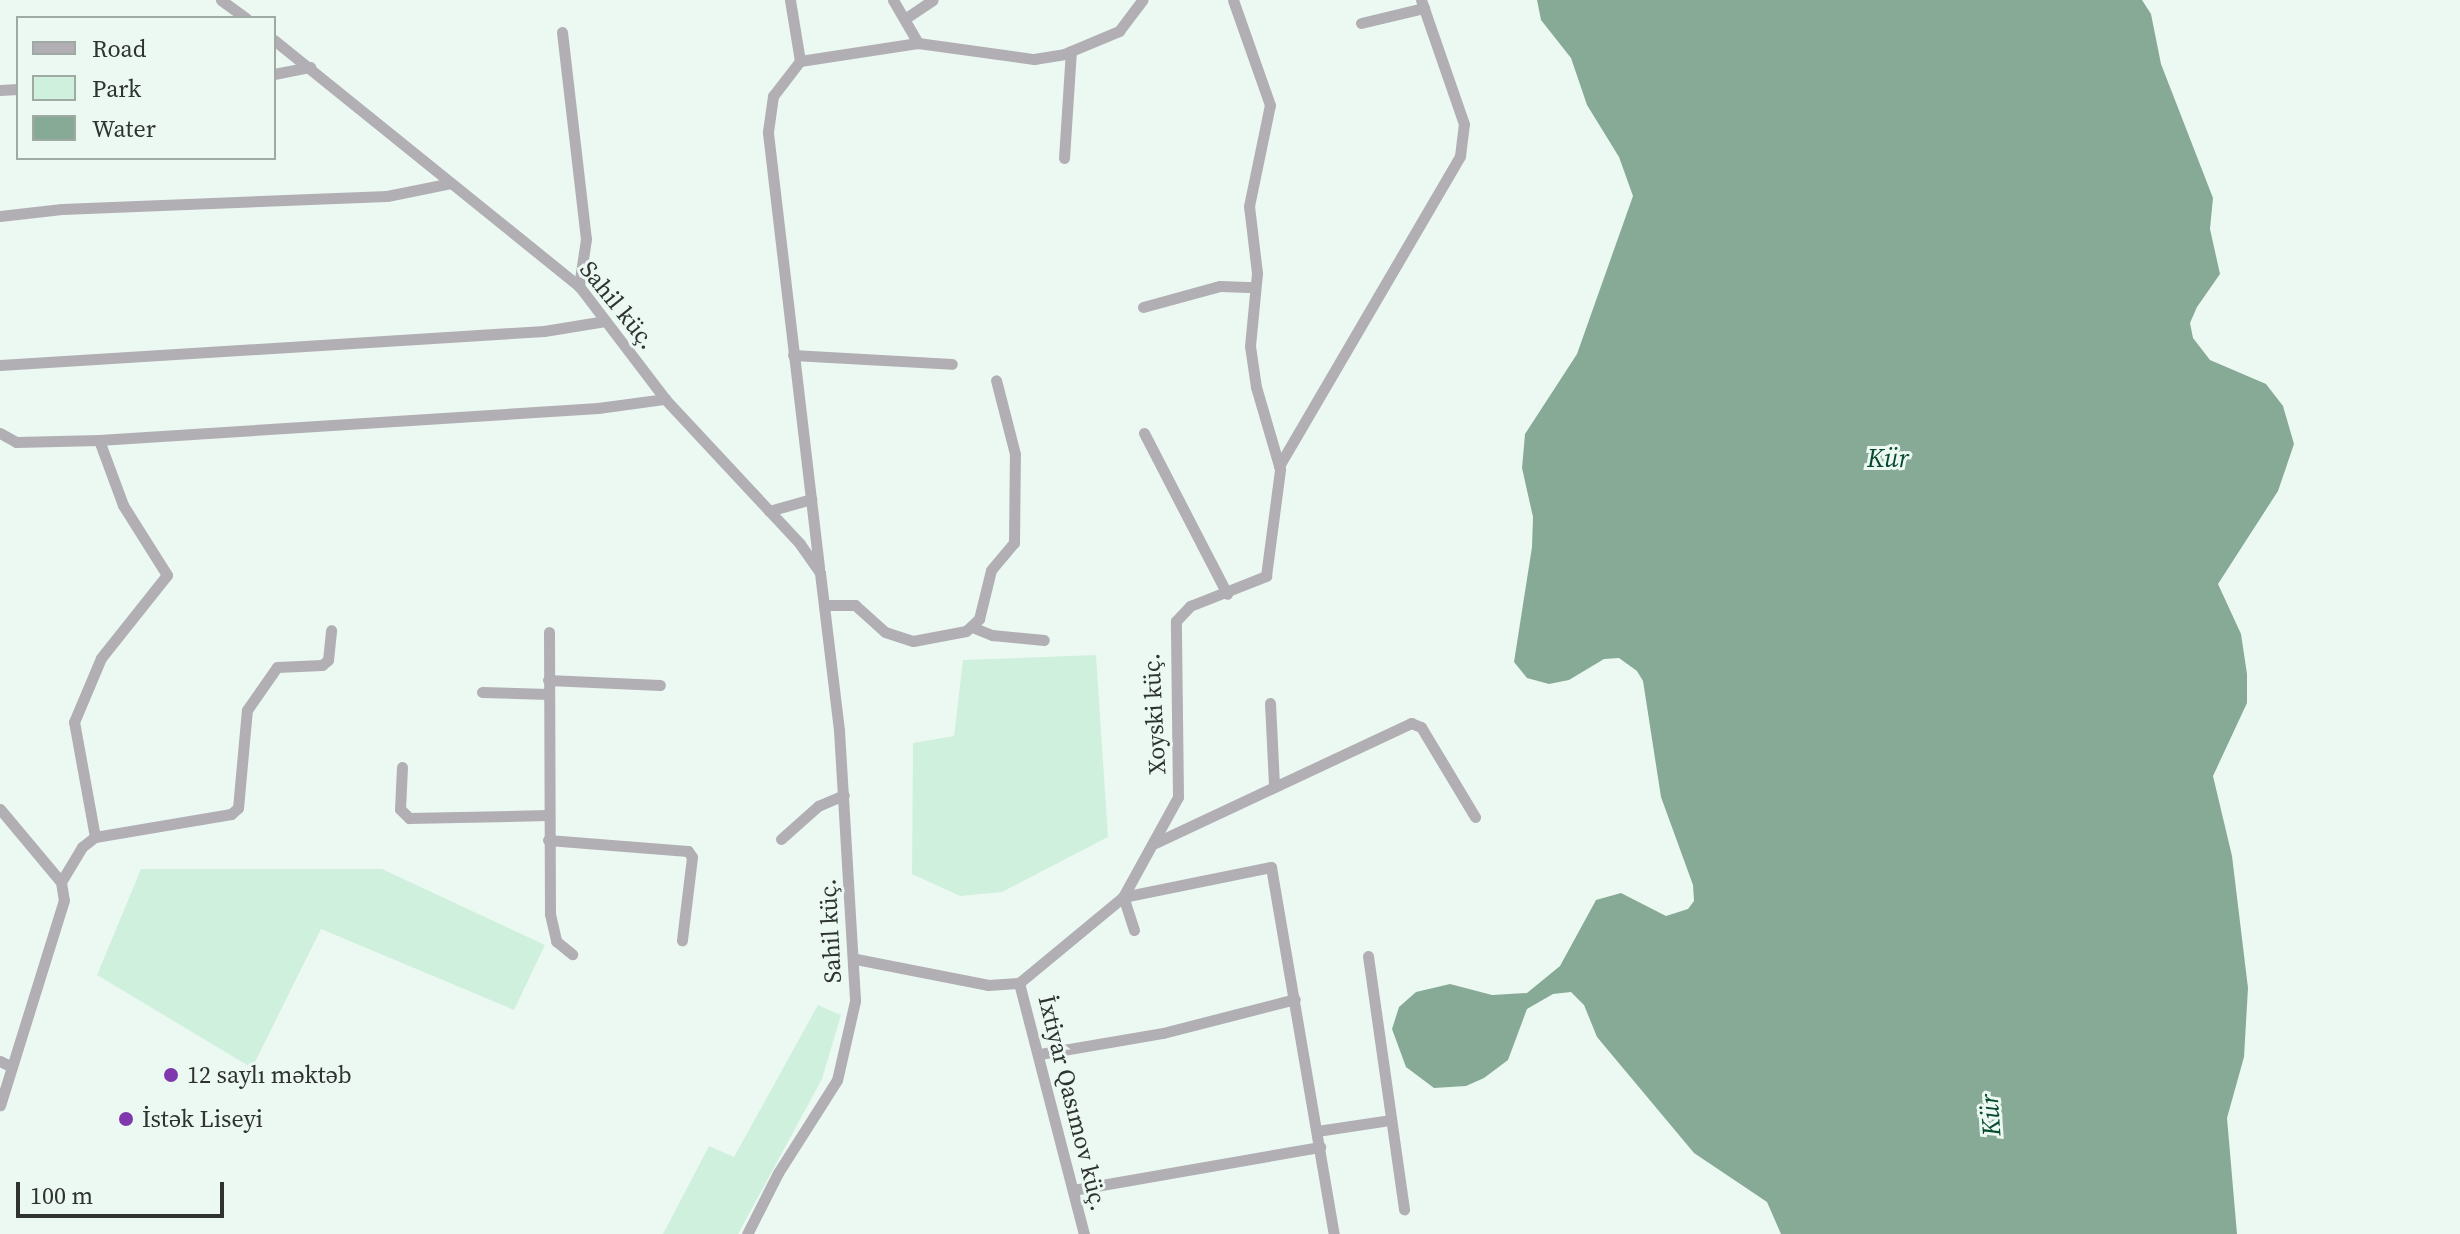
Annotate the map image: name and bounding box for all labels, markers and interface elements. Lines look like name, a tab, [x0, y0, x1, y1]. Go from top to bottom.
legend	[16, 16, 276, 160]
text: Road	[92, 32, 146, 65]
text: Park	[92, 72, 141, 105]
text: Water	[92, 112, 156, 145]
street label: Sahil küç.	[574, 255, 662, 355]
water label: Kür	[1867, 443, 1909, 475]
street label: Xoyski küç.	[1136, 653, 1172, 775]
street label: Sahil küç.	[813, 878, 847, 984]
street label: İxtiyar Qasımov küç.	[1032, 992, 1114, 1214]
place label: 12 saylı məktəb	[187, 1061, 352, 1089]
marker: 12 saylı məktəb	[162, 1066, 180, 1084]
water label: Kür	[1974, 1093, 2008, 1137]
place label: İstək Liseyi	[142, 1105, 263, 1133]
marker: İstək Liseyi	[117, 1110, 135, 1128]
scale bar	[20, 1166, 228, 1216]
text: 100 m	[30, 1179, 93, 1212]

